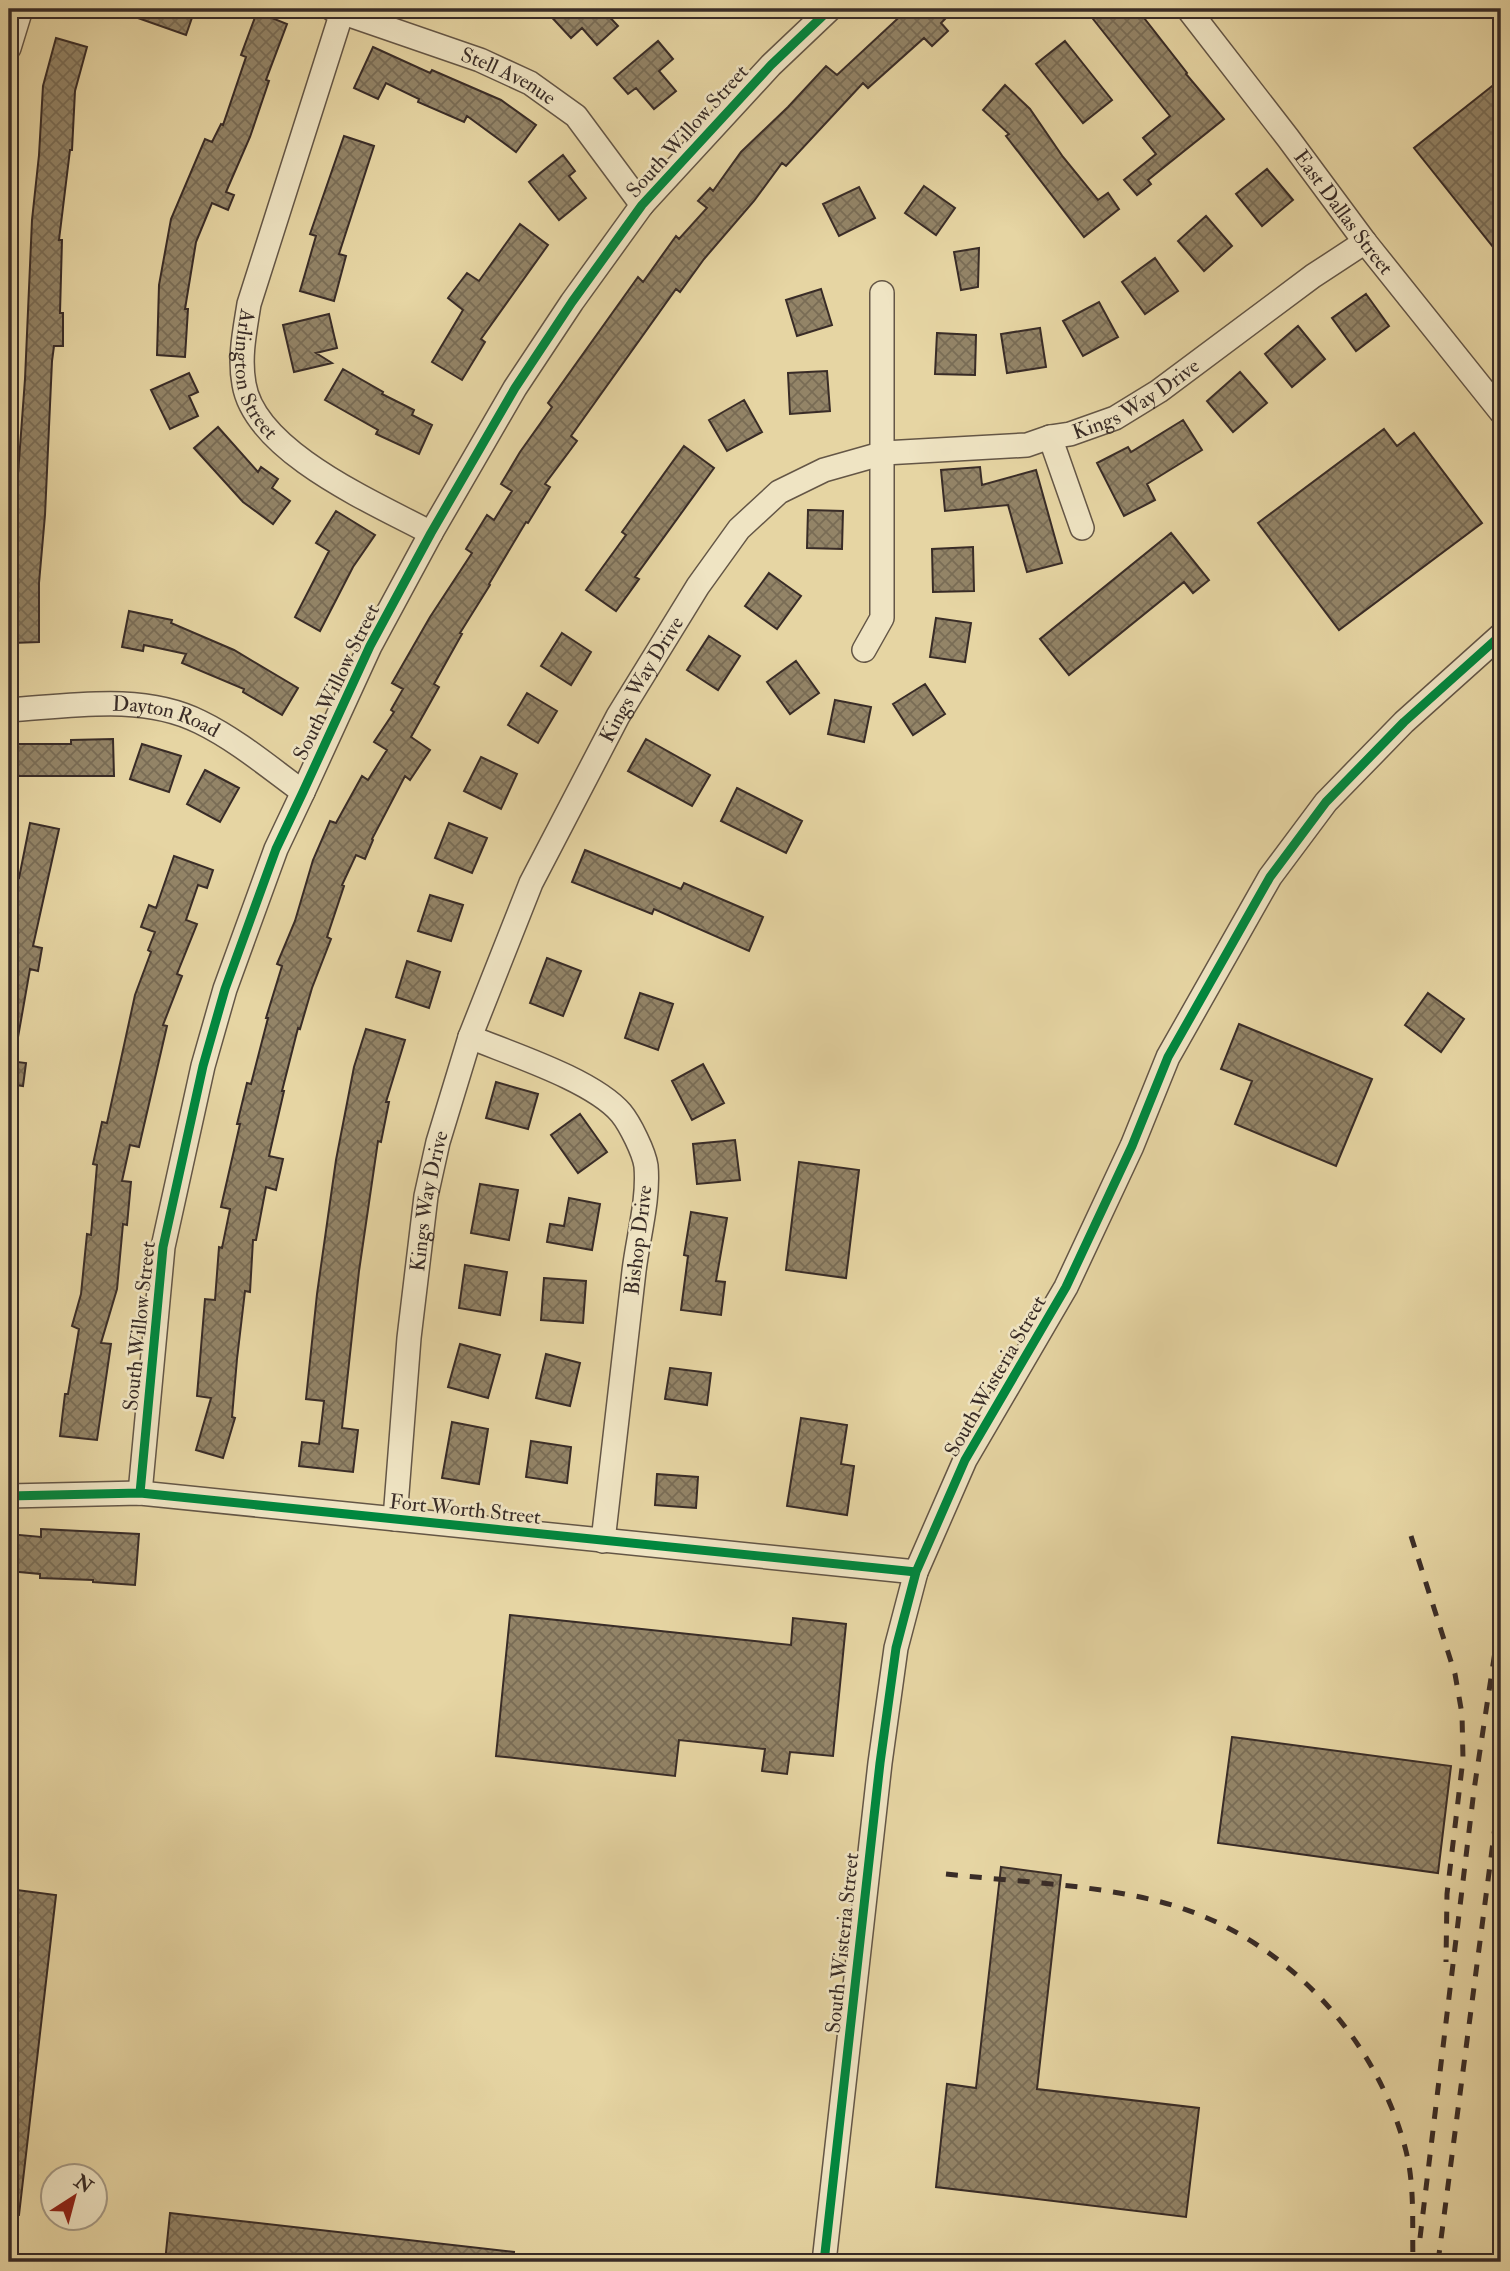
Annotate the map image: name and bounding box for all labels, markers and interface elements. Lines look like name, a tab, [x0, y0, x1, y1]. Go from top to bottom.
street label: Stell Avenue	[457, 41, 561, 111]
street label: South Willow Street	[620, 59, 755, 204]
street label: East Dallas Street	[1287, 145, 1399, 281]
street label: Arlington Street	[228, 306, 284, 446]
street label: Kings Way Drive	[1069, 352, 1205, 446]
street label: South Willow Street	[287, 600, 386, 765]
street label: Kings Way Drive	[594, 611, 690, 747]
street label: Dayton Road	[112, 691, 225, 744]
street label: Kings Way Drive	[404, 1127, 455, 1273]
street label: Bishop Drive	[618, 1183, 659, 1297]
street label: South Willow Street	[117, 1240, 162, 1412]
street label: South Wisteria Street	[938, 1291, 1053, 1462]
street label: Fort Worth Street	[388, 1488, 542, 1531]
street label: South Wisteria Street	[820, 1851, 865, 2035]
north arrow	[38, 2162, 108, 2232]
text: N	[69, 2169, 98, 2199]

